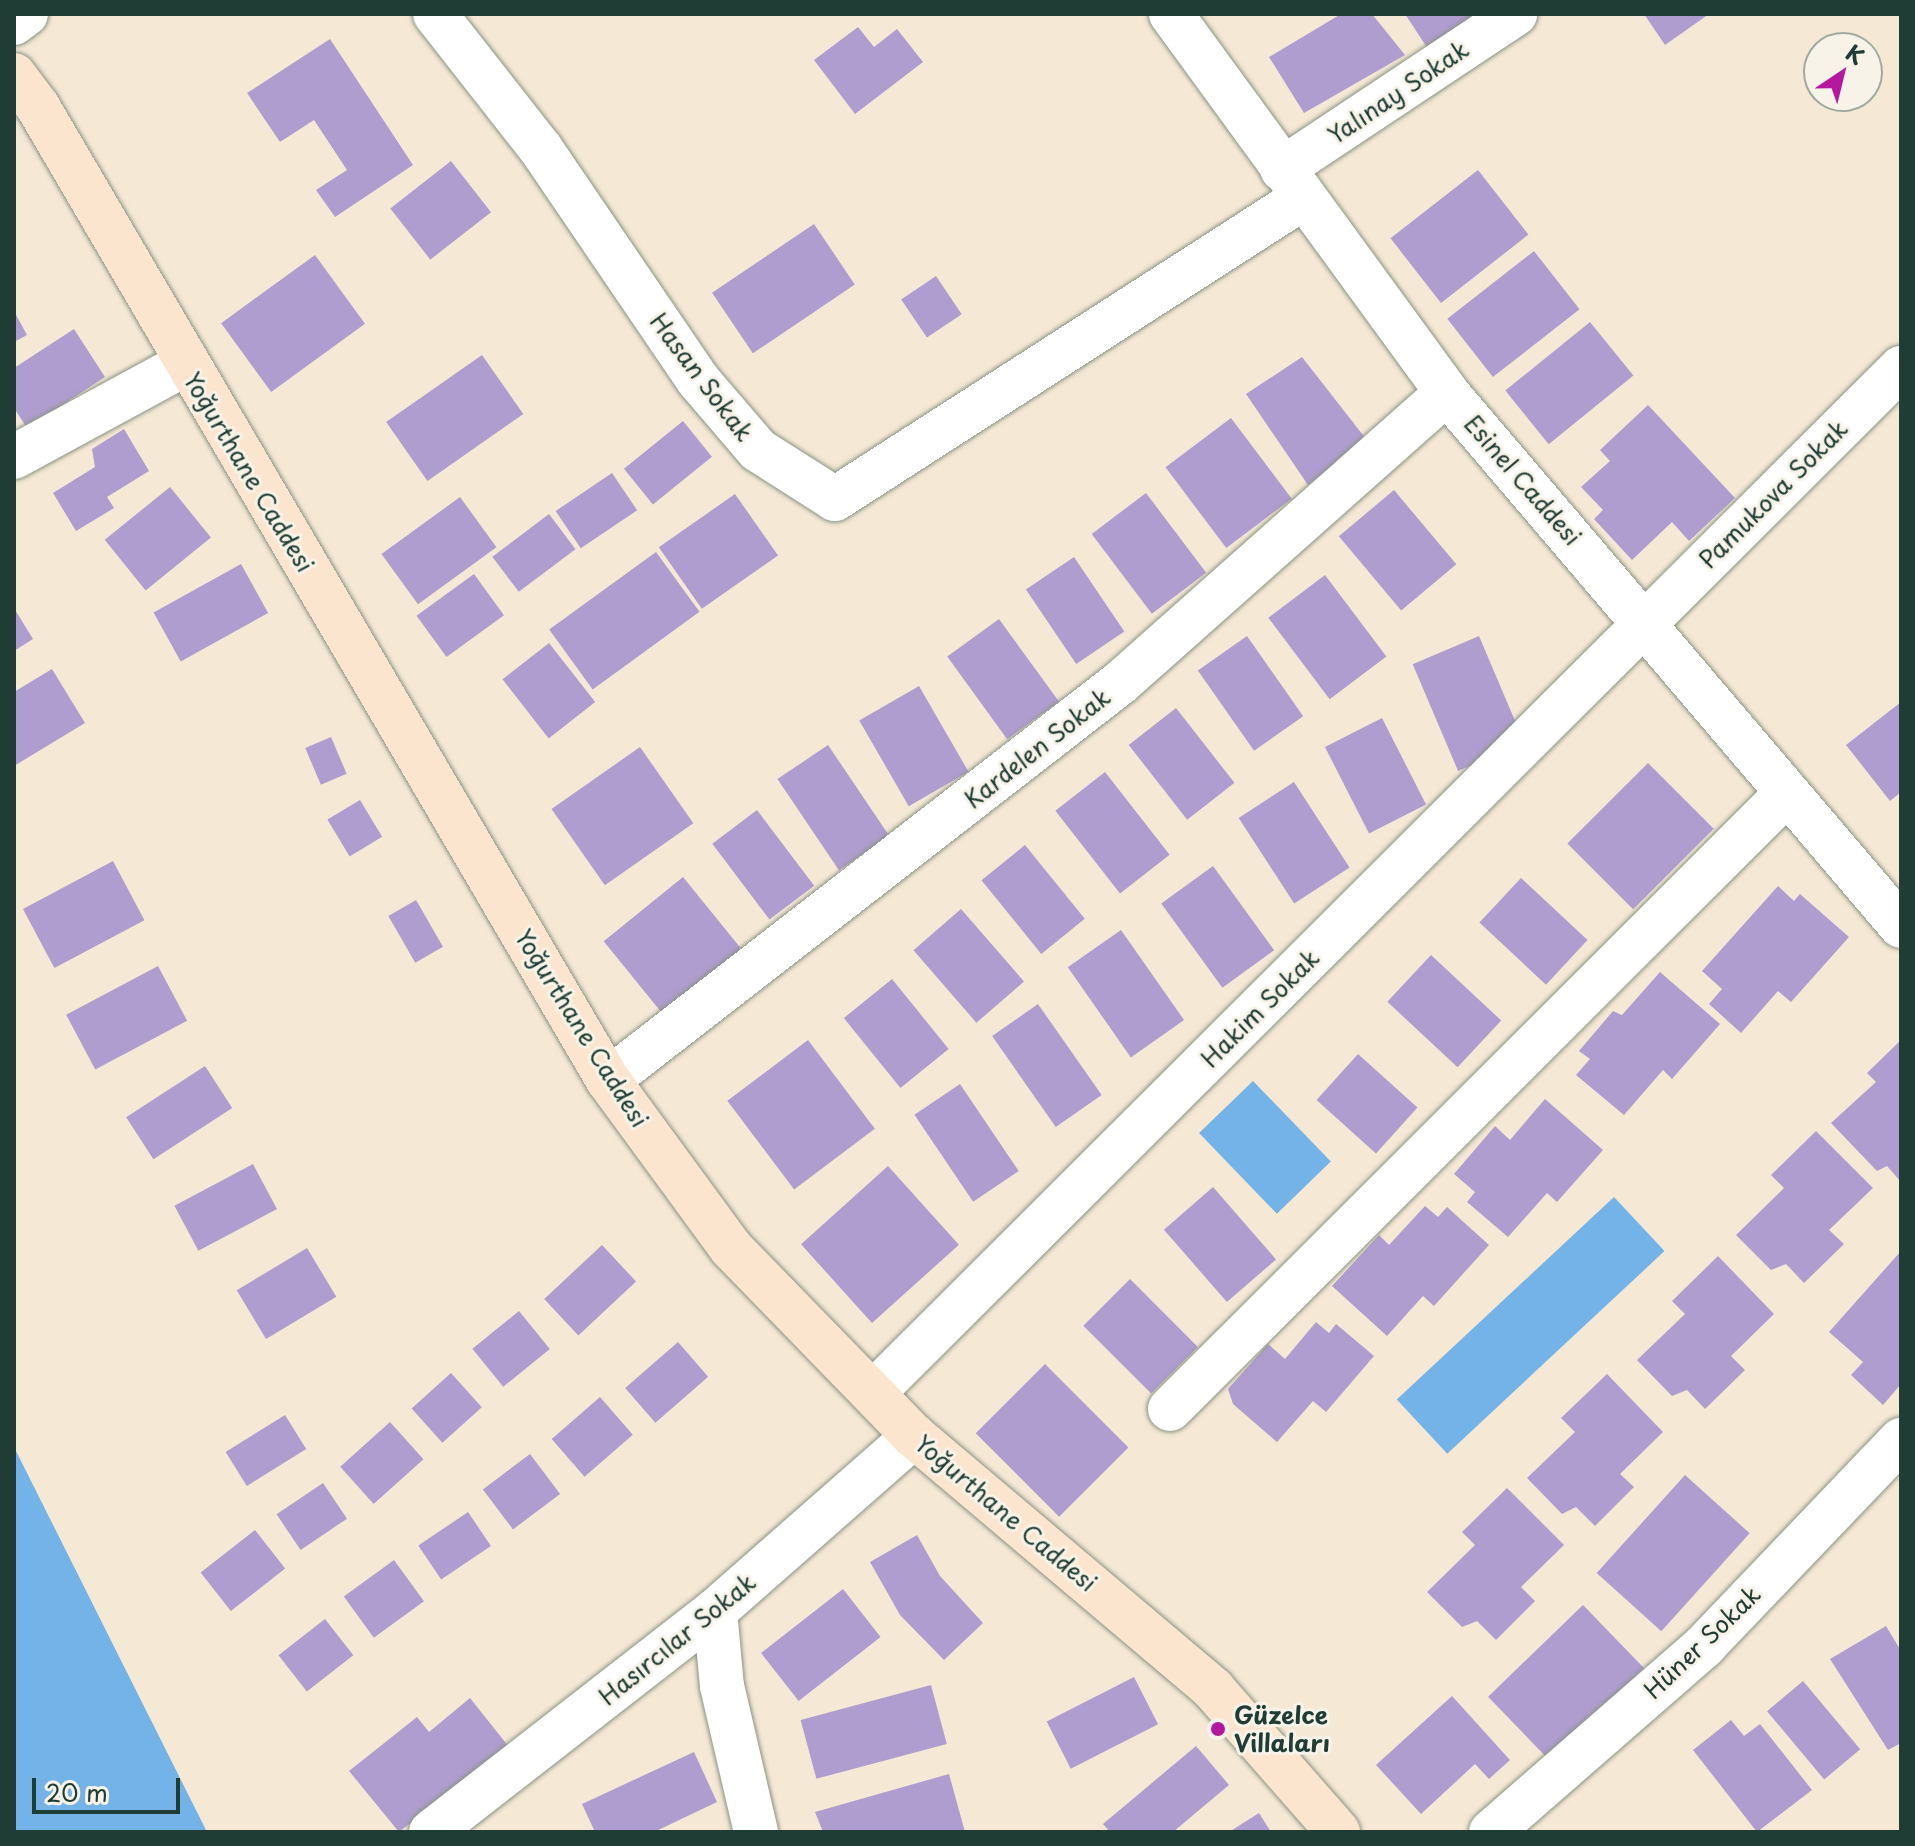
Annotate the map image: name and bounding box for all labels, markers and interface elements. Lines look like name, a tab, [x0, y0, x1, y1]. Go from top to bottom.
north arrow	[1803, 32, 1883, 112]
street label: Yalınay Sokak	[1322, 34, 1474, 150]
text: K	[1840, 35, 1872, 72]
street label: Hasan Sokak	[645, 307, 759, 447]
street label: Yoğurthane Caddesi	[178, 366, 320, 578]
street label: Esinel Caddesi	[1458, 408, 1588, 552]
street label: Pamukova Sokak	[1693, 414, 1853, 574]
street label: Kardelen Sokak	[957, 681, 1117, 815]
street label: Yoğurthane Caddesi	[509, 923, 655, 1133]
street label: Hakim Sokak	[1195, 943, 1325, 1073]
street label: Yoğurthane Caddesi	[909, 1428, 1103, 1598]
street label: Hasırcılar Sokak	[593, 1567, 761, 1711]
street label: Hüner Sokak	[1637, 1579, 1767, 1705]
place label: Güzelce Villaları	[1234, 1701, 1330, 1757]
marker: Güzelce Villaları	[1209, 1720, 1227, 1738]
scale bar	[36, 1762, 184, 1812]
text: 20 m	[46, 1774, 108, 1810]

